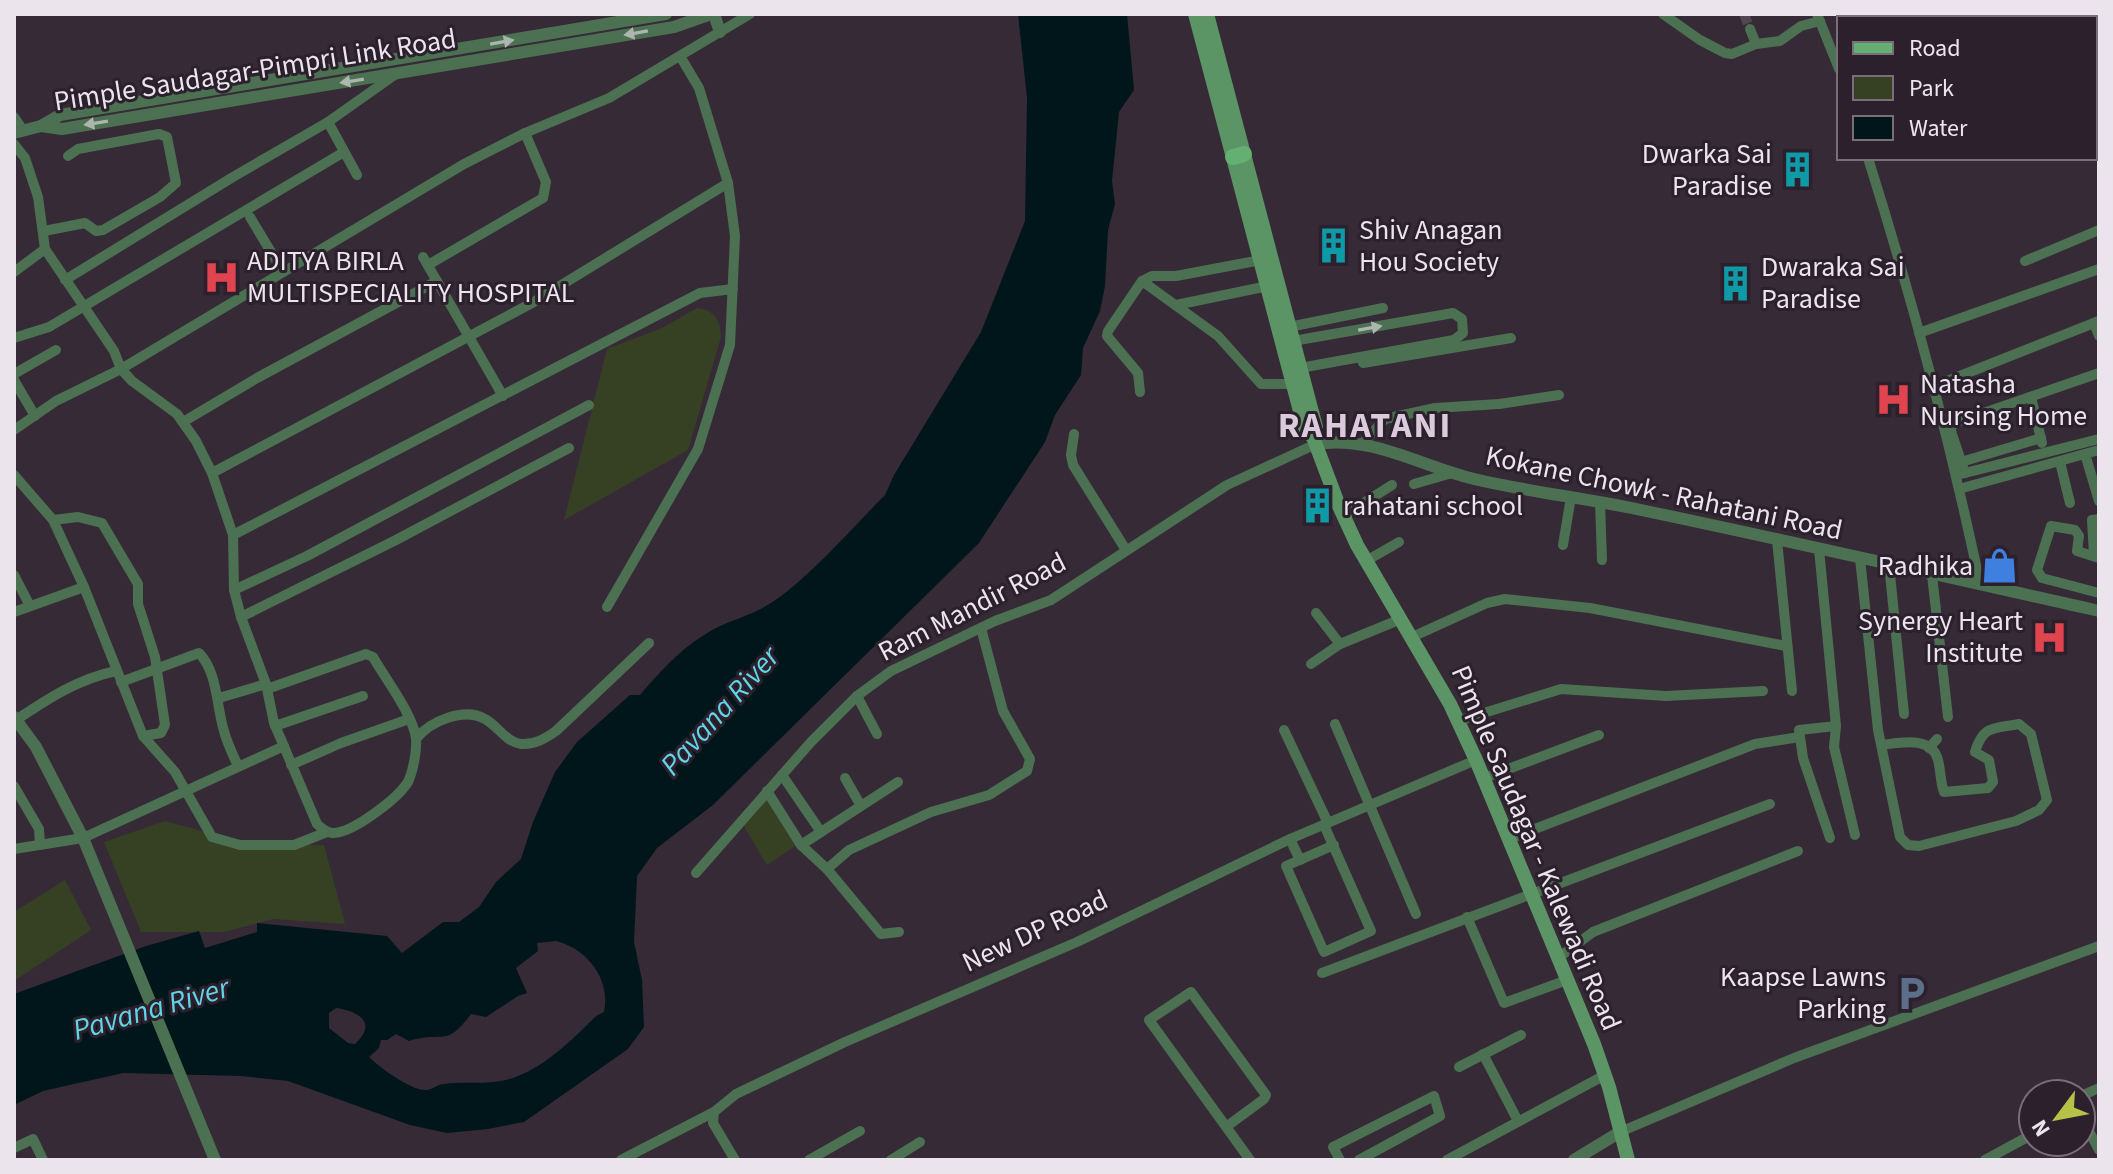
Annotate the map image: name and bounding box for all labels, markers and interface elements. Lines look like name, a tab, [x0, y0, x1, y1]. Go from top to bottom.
legend	[1837, 16, 2097, 160]
street label: Pimple Saudagar-Pimpri Link Road	[51, 18, 459, 122]
one-way arrow	[623, 28, 648, 40]
text: Road	[1909, 31, 1961, 66]
one-way arrow	[489, 35, 514, 47]
text: Park	[1909, 71, 1954, 106]
one-way arrow	[339, 75, 364, 88]
text: Water	[1909, 111, 1968, 146]
one-way arrow	[83, 118, 108, 130]
place label: Dwarka Sai Paradise	[1642, 134, 1772, 206]
building icon: Dwarka Sai Paradise	[1779, 151, 1817, 189]
place label: Shiv Anagan Hou Society	[1359, 210, 1502, 282]
building icon: Shiv Anagan Hou Society	[1314, 227, 1352, 265]
place label: ADITYA BIRLA MULTISPECIALITY HOSPITAL	[247, 241, 574, 313]
place label: Dwaraka Sai Paradise	[1761, 247, 1905, 319]
hospital icon: ADITYA BIRLA MULTISPECIALITY HOSPITAL	[202, 258, 240, 296]
building icon: Dwaraka Sai Paradise	[1716, 264, 1754, 302]
one-way arrow	[1358, 321, 1383, 333]
place label: Natasha Nursing Home	[1920, 364, 2087, 436]
hospital icon: Natasha Nursing Home	[1875, 381, 1913, 419]
district label: RAHATANI	[1278, 400, 1452, 451]
street label: Kokane Chowk - Rahatani Road	[1482, 436, 1846, 550]
place label: rahatani school	[1343, 486, 1523, 526]
building icon: rahatani school	[1298, 487, 1336, 525]
street label: Ram Mandir Road	[871, 542, 1073, 672]
place label: Radhika	[1878, 546, 1973, 586]
shop icon: Radhika	[1980, 547, 2018, 585]
place label: Synergy Heart Institute	[1858, 601, 2024, 673]
hospital icon: Synergy Heart Institute	[2030, 618, 2068, 656]
water label: Pavana River	[650, 635, 791, 785]
street label: Pimple Saudagar - Kalewadi Road	[1441, 659, 1631, 1037]
street label: New DP Road	[956, 880, 1114, 982]
place label: Kaapse Lawns Parking	[1720, 957, 1886, 1029]
water label: Pavana River	[68, 966, 236, 1052]
parking icon: Kaapse Lawns Parking	[1893, 974, 1931, 1012]
north arrow	[2017, 1078, 2097, 1158]
text: N	[2023, 1113, 2058, 1143]

